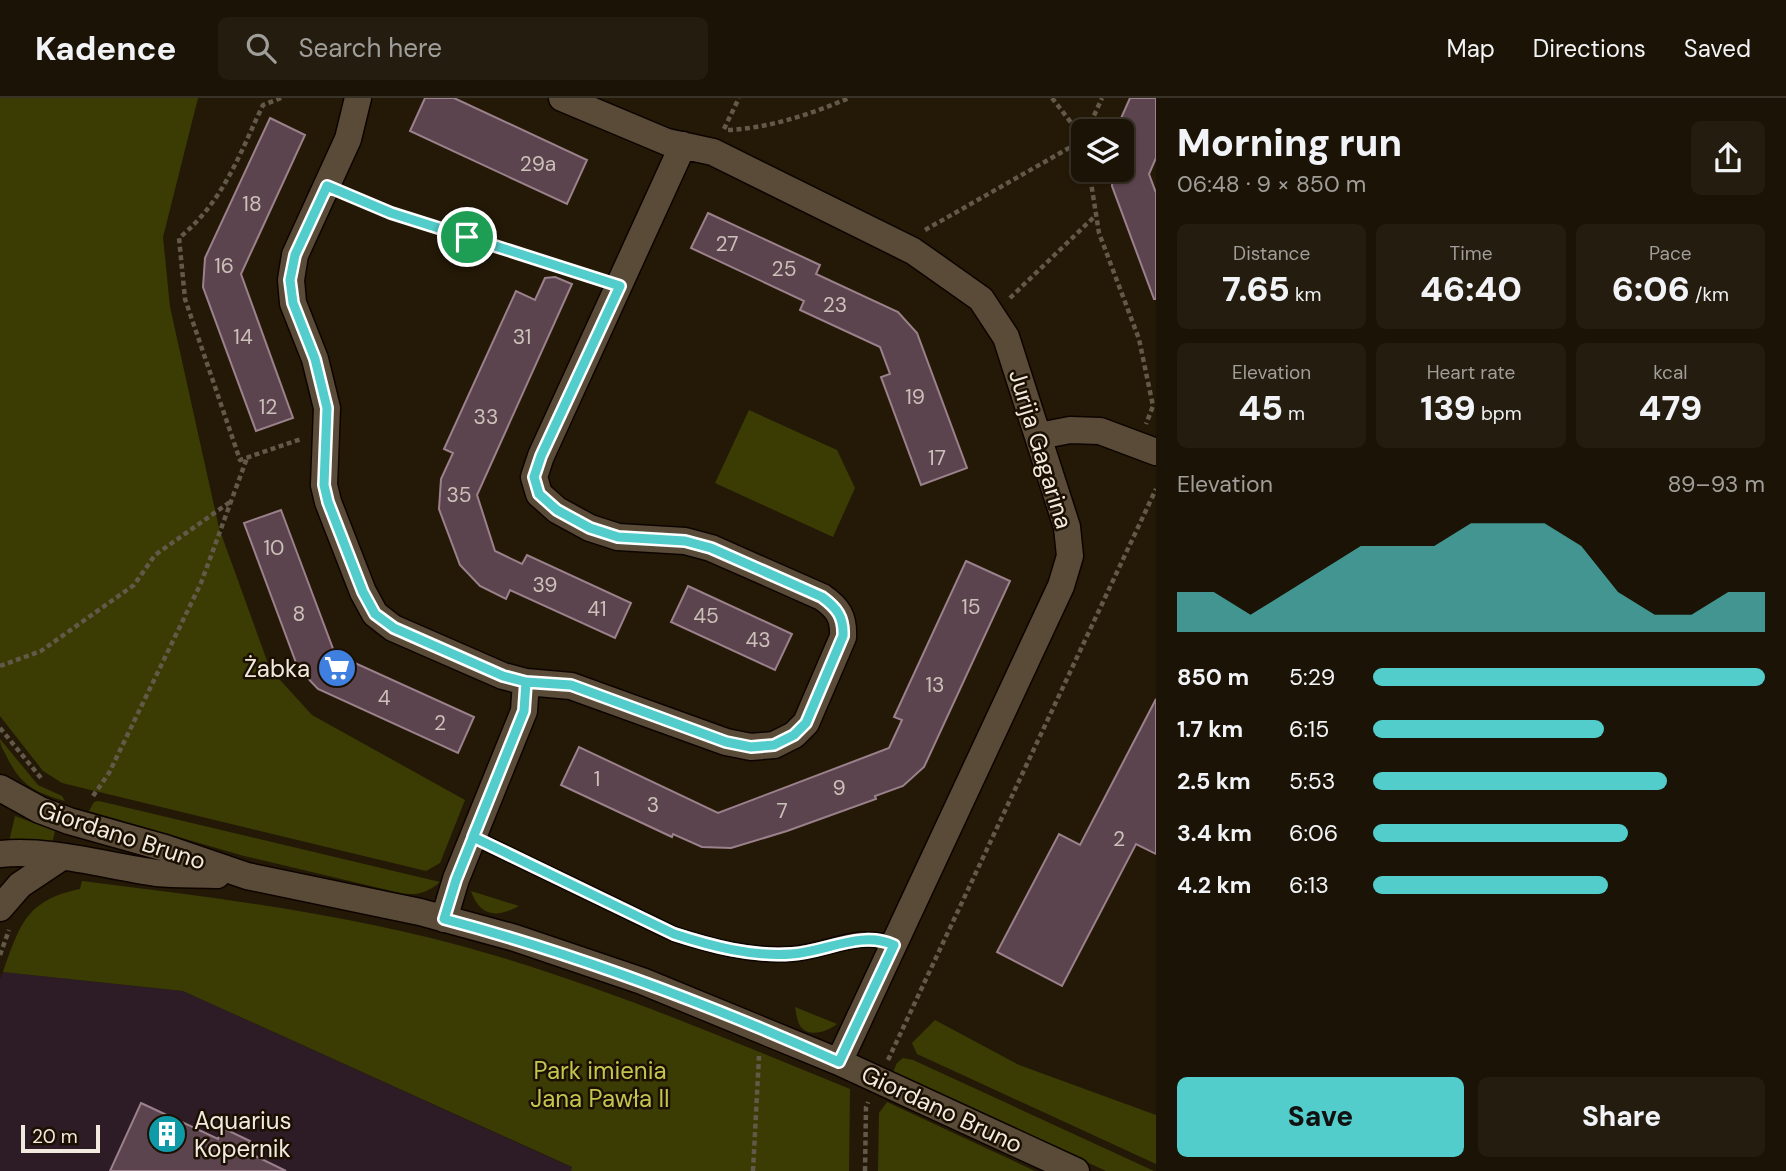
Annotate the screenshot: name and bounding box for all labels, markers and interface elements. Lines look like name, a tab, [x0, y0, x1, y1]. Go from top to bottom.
search box	[218, 17, 708, 80]
text: Kadence	[35, 27, 176, 70]
icon: search	[242, 29, 280, 67]
text: Search here	[298, 31, 442, 65]
text: Map	[1447, 33, 1495, 64]
text: Directions	[1533, 33, 1646, 64]
text: Saved	[1684, 33, 1751, 64]
text: Morning run	[1177, 118, 1402, 168]
map controls	[1071, 119, 1134, 182]
button: layers	[1071, 119, 1134, 182]
button: share	[1691, 121, 1765, 195]
house number: 29a	[520, 150, 556, 178]
text: 06:48 · 9 × 850 m	[1177, 169, 1366, 199]
house number: 18	[242, 190, 262, 218]
pin	[437, 207, 497, 267]
icon: arrive	[448, 218, 486, 256]
house number: 27	[716, 230, 738, 258]
text: Distance	[1233, 241, 1310, 266]
text: Time	[1450, 241, 1492, 266]
text: Pace	[1649, 241, 1692, 266]
house number: 16	[214, 252, 234, 280]
house number: 25	[772, 255, 796, 283]
text: 7.65	[1222, 266, 1290, 312]
text: 46:40	[1420, 266, 1522, 312]
text: 6:06	[1612, 266, 1690, 312]
text: km	[1290, 282, 1321, 307]
text: /km	[1690, 282, 1729, 307]
house number: 23	[823, 291, 847, 319]
house number: 14	[233, 323, 253, 351]
house number: 31	[513, 323, 531, 351]
text: Elevation	[1232, 360, 1311, 385]
text: Heart rate	[1427, 360, 1515, 385]
text: kcal	[1653, 360, 1687, 385]
street label: Jurija Gagarina	[1002, 366, 1080, 532]
house number: 19	[905, 383, 925, 411]
text: 45	[1238, 385, 1283, 431]
text: 139	[1420, 385, 1476, 431]
text: 479	[1639, 385, 1702, 431]
house number: 12	[259, 393, 277, 421]
text: m	[1283, 401, 1305, 426]
text: bpm	[1476, 401, 1522, 426]
house number: 33	[474, 403, 498, 431]
house number: 17	[928, 444, 946, 472]
text: Elevation	[1177, 469, 1273, 499]
text: 89–93 m	[1668, 469, 1765, 499]
house number: 35	[446, 481, 472, 509]
house number: 10	[264, 534, 284, 562]
house number: 39	[533, 571, 558, 599]
house number: 15	[961, 593, 981, 621]
house number: 41	[587, 595, 607, 623]
house number: 8	[293, 600, 305, 628]
house number: 45	[693, 602, 719, 630]
house number: 43	[745, 626, 771, 654]
supermarket icon: Żabka	[316, 647, 358, 689]
place label: Żabka	[244, 653, 310, 684]
text: 850 m	[1177, 662, 1249, 692]
text: 5:29	[1289, 662, 1335, 692]
house number: 13	[926, 671, 944, 699]
house number: 4	[378, 684, 391, 712]
house number: 2	[434, 709, 446, 737]
text: 1.7 km	[1177, 714, 1243, 744]
text: 6:15	[1289, 714, 1329, 744]
house number: 1	[594, 765, 600, 793]
text: 2.5 km	[1177, 766, 1251, 796]
text: 5:53	[1289, 766, 1335, 796]
house number: 9	[832, 774, 846, 802]
house number: 3	[647, 791, 659, 819]
street label: Giordano Bruno	[34, 793, 210, 877]
house number: 7	[776, 797, 788, 825]
text: 3.4 km	[1177, 818, 1252, 848]
text: 6:06	[1289, 818, 1338, 848]
house number: 2	[1113, 825, 1125, 853]
text: 4.2 km	[1177, 870, 1251, 900]
text: 6:13	[1289, 870, 1329, 900]
park label: Park imienia Jana Pawła II	[530, 1055, 670, 1114]
street label: Giordano Bruno	[857, 1058, 1027, 1160]
button: Save	[1177, 1077, 1464, 1157]
button: Share	[1478, 1077, 1765, 1157]
place label: Aquarius Kopernik	[194, 1105, 292, 1164]
building icon: Aquarius Kopernik	[146, 1113, 188, 1155]
scale bar	[21, 1122, 100, 1154]
text: 20 m	[32, 1124, 78, 1149]

